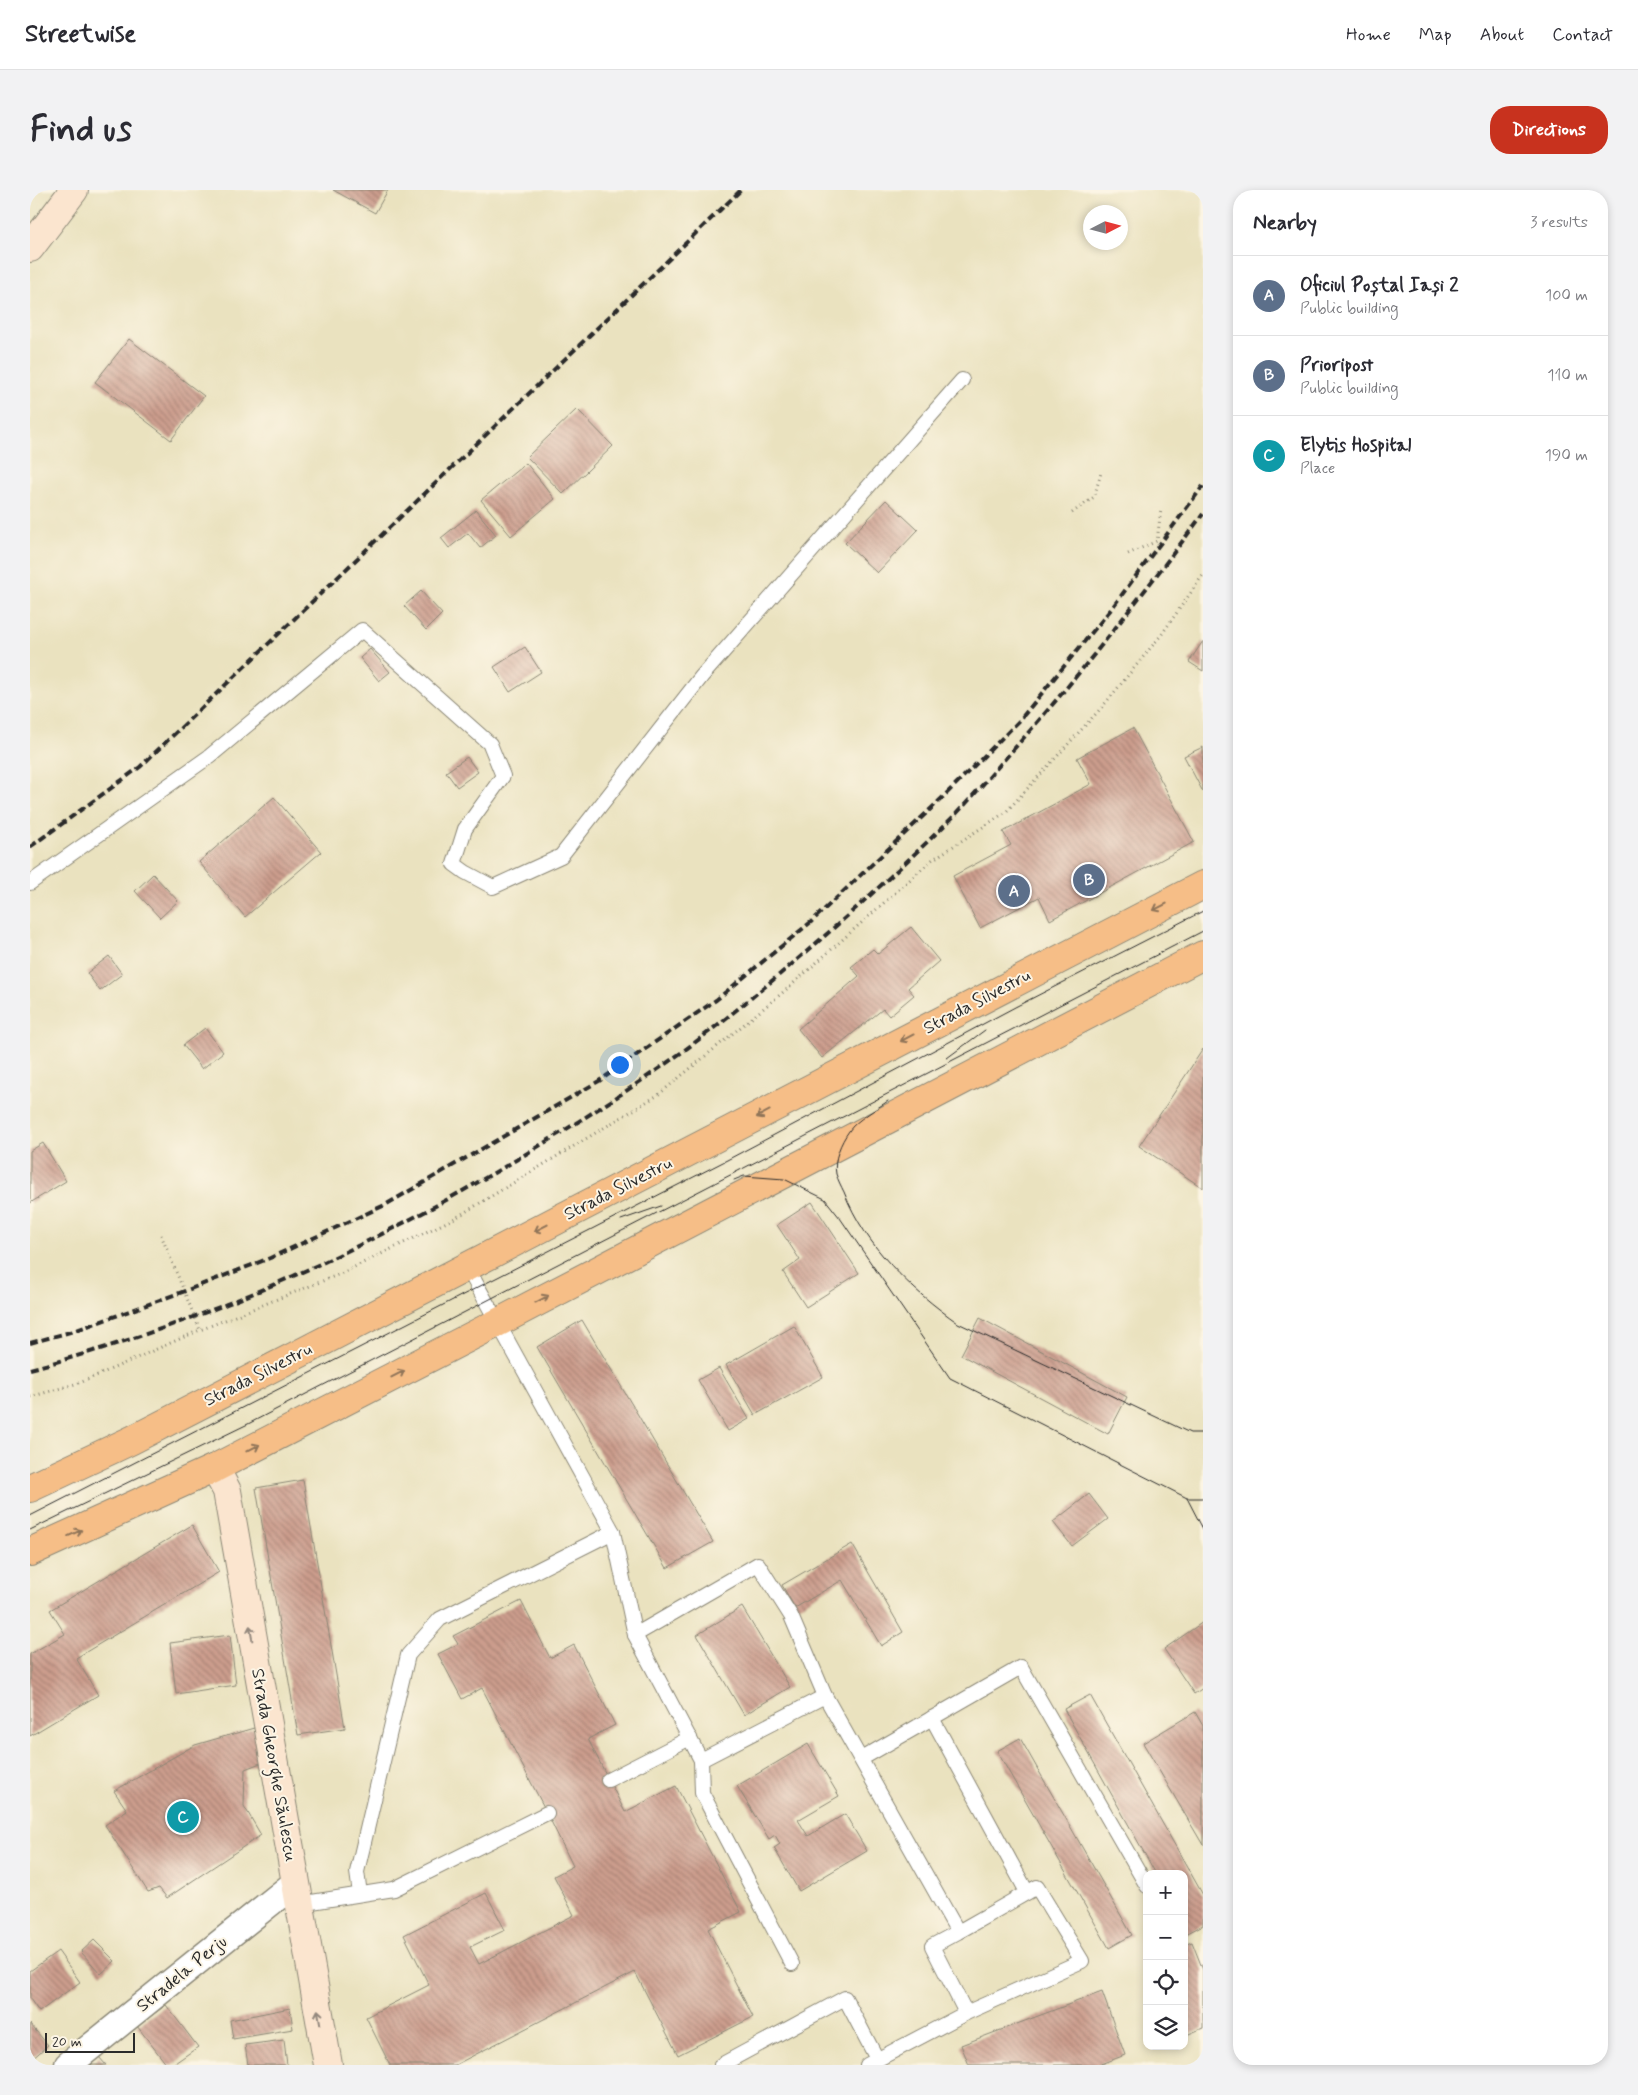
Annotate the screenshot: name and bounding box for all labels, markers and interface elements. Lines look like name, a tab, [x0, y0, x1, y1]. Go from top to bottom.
text: Streetwise	[25, 19, 136, 50]
text: Home	[1346, 23, 1391, 47]
text: Map	[1419, 23, 1452, 47]
text: About	[1480, 23, 1524, 47]
text: Contact	[1552, 23, 1613, 47]
button: Directions	[1490, 106, 1608, 154]
text: Find us	[30, 107, 132, 153]
north arrow	[1083, 205, 1128, 250]
text: Nearby	[1253, 209, 1317, 237]
text: 3 results	[1530, 212, 1588, 233]
text: Oficiul Poștal Iași 2	[1300, 273, 1459, 298]
text: A	[1264, 285, 1274, 306]
text: 100 m	[1545, 285, 1588, 306]
text: Public building	[1300, 298, 1399, 319]
text: Prioripost	[1300, 353, 1373, 378]
text: B	[1264, 365, 1274, 386]
text: 110 m	[1547, 365, 1588, 386]
text: Public building	[1300, 378, 1399, 399]
text: Elytis Hospital	[1300, 433, 1411, 458]
text: C	[1263, 445, 1275, 466]
text: 190 m	[1545, 445, 1588, 466]
text: Place	[1300, 458, 1335, 479]
pin: B	[1073, 861, 1105, 899]
pin: A	[998, 872, 1030, 910]
one-way arrow	[1152, 902, 1167, 912]
street label: Strada Silvestru	[919, 964, 1035, 1040]
one-way arrow	[900, 1034, 915, 1043]
your location	[607, 1052, 633, 1078]
one-way arrow	[755, 1109, 770, 1119]
street label: Strada Silvestru	[560, 1151, 676, 1227]
one-way arrow	[533, 1223, 548, 1233]
one-way arrow	[534, 1294, 549, 1303]
street label: Strada Silvestru	[200, 1337, 316, 1413]
one-way arrow	[390, 1369, 405, 1379]
one-way arrow	[245, 1443, 260, 1452]
one-way arrow	[67, 1527, 82, 1537]
one-way arrow	[246, 1625, 256, 1641]
street label: Strada Gheorghe Săulescu	[243, 1667, 303, 1864]
pin: C	[167, 1798, 199, 1836]
map controls	[1143, 1870, 1188, 2050]
button: +	[1143, 1870, 1188, 1915]
button: −	[1143, 1915, 1188, 1960]
street label: Stradela Perju	[132, 1930, 232, 2018]
button: locate	[1143, 1960, 1188, 2005]
button: layers	[1143, 2005, 1188, 2050]
one-way arrow	[314, 2009, 324, 2025]
scale bar	[45, 2030, 135, 2053]
text: 20 m	[52, 2033, 82, 2051]

